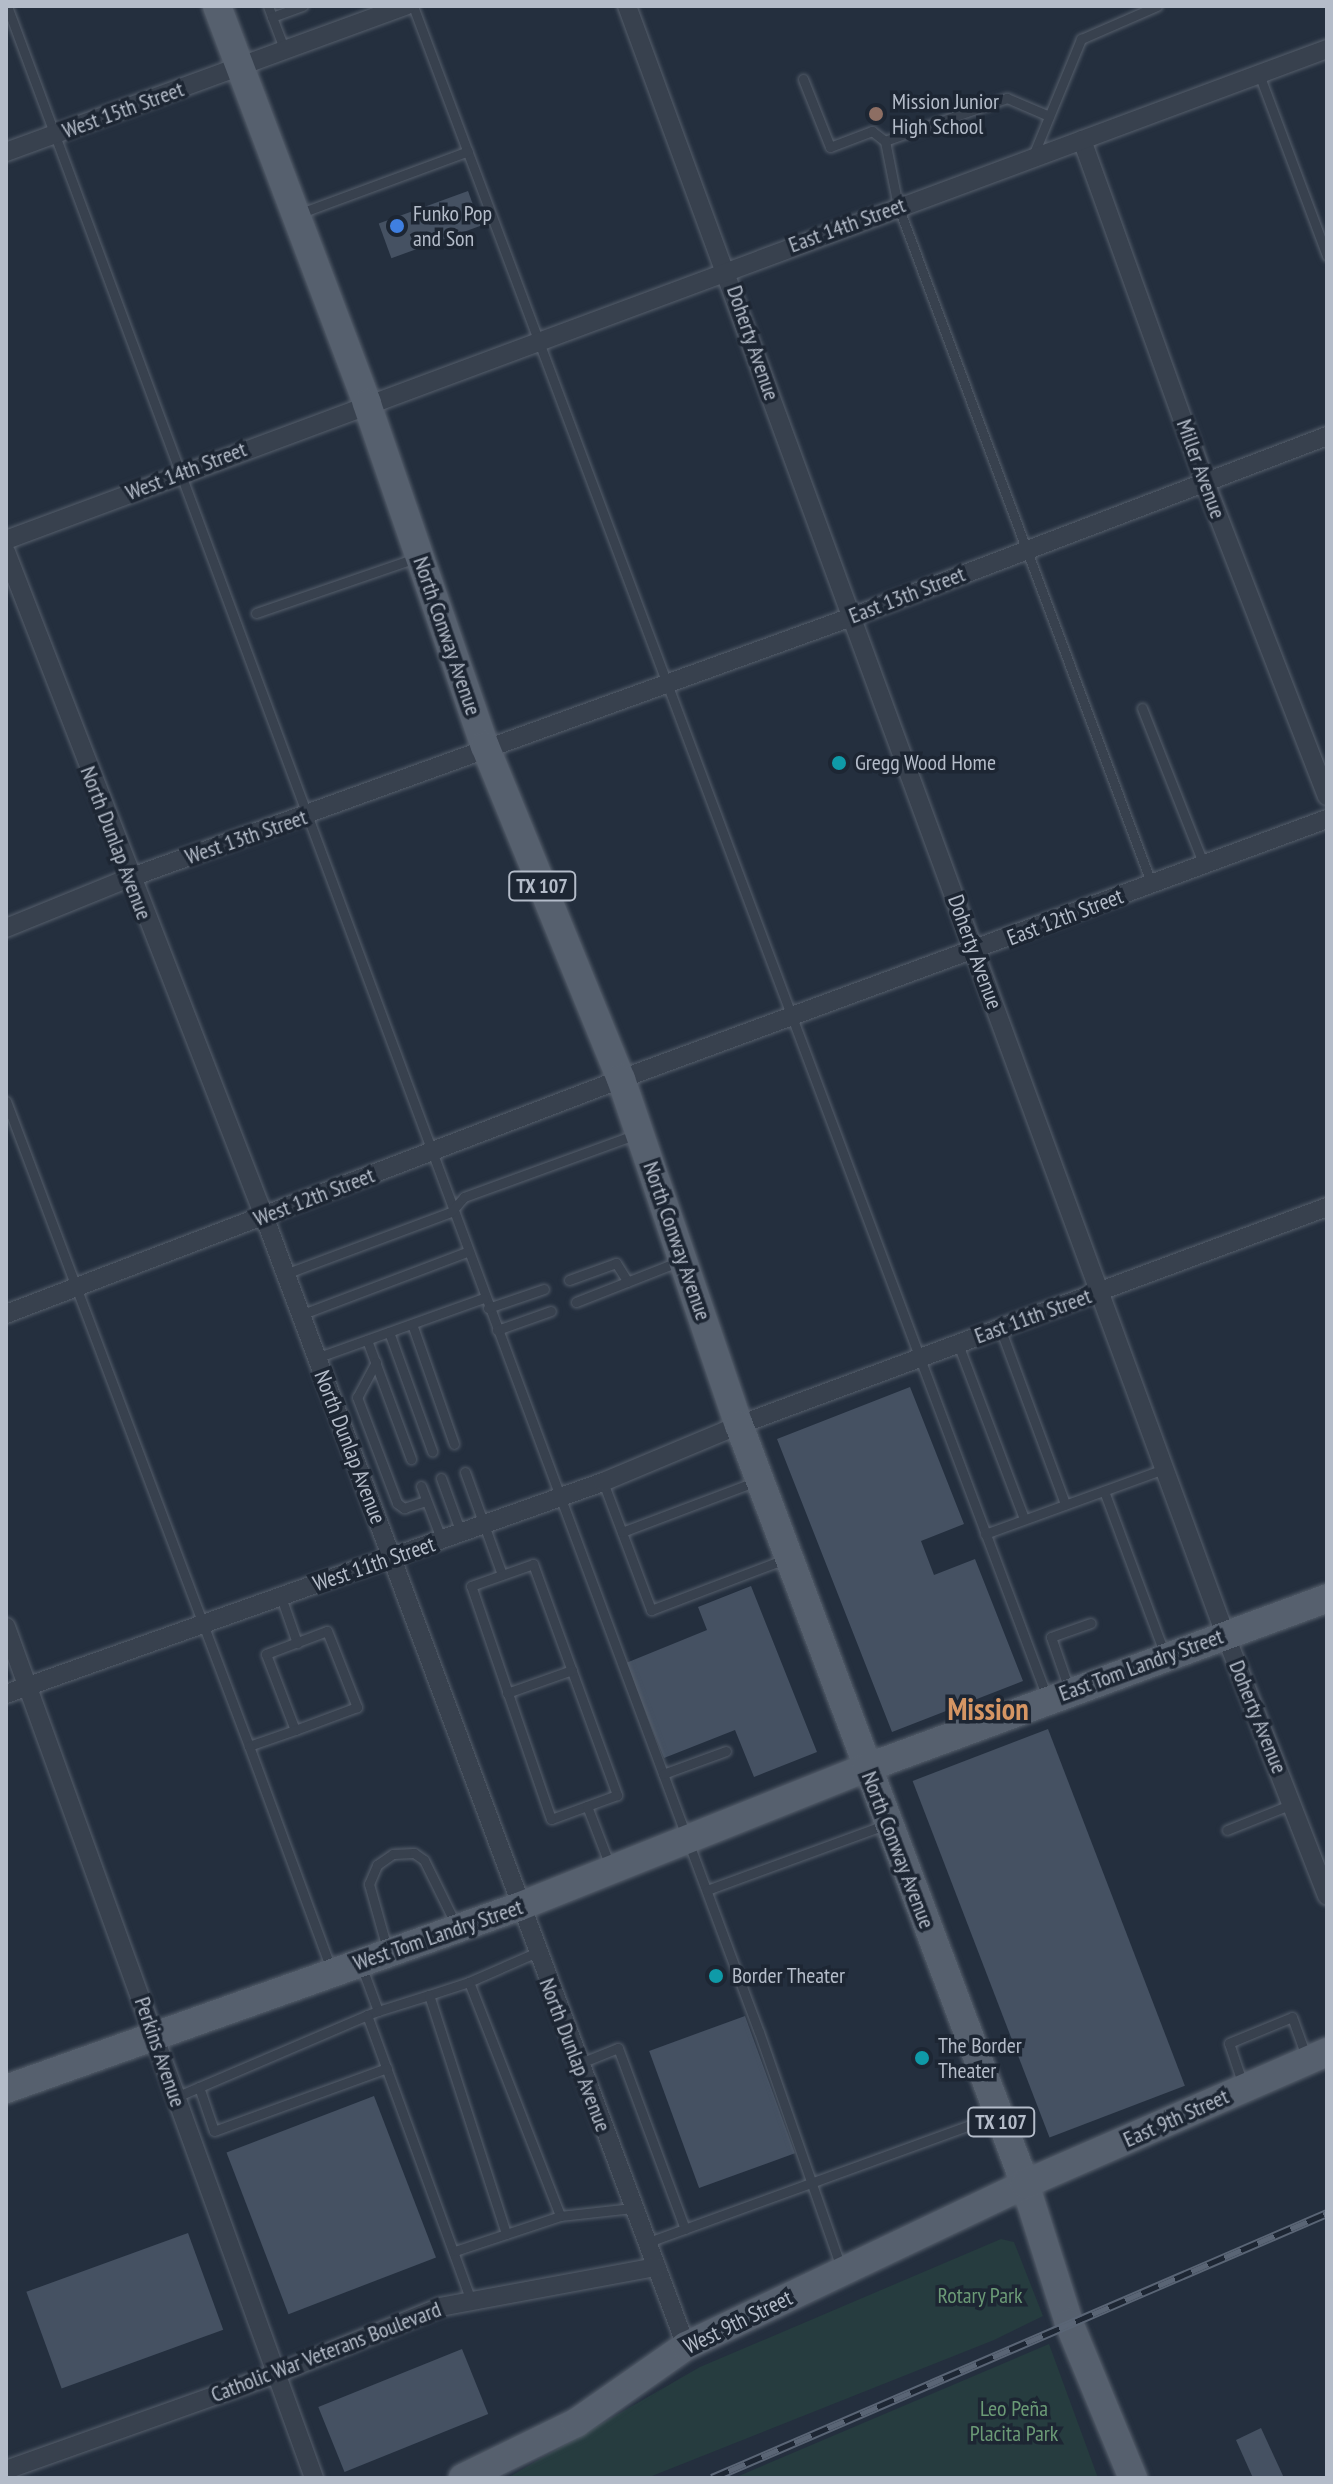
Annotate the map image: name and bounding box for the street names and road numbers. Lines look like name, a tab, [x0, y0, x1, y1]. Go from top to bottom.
street label: West 15th Street	[59, 76, 187, 144]
street label: East 14th Street	[785, 192, 909, 258]
street label: Doherty Avenue	[721, 282, 785, 404]
street label: Miller Avenue	[1171, 415, 1231, 523]
street label: West 14th Street	[122, 436, 250, 506]
street label: North Conway Avenue	[407, 553, 487, 719]
street label: East 13th Street	[845, 561, 969, 629]
street label: North Dunlap Avenue	[74, 762, 158, 924]
street label: West 13th Street	[182, 804, 310, 870]
road number: TX 107	[506, 870, 578, 902]
street label: East 12th Street	[1003, 883, 1127, 951]
street label: Doherty Avenue	[942, 891, 1008, 1013]
street label: North Conway Avenue	[637, 1158, 717, 1324]
street label: West 12th Street	[250, 1162, 378, 1232]
street label: East 11th Street	[971, 1283, 1095, 1349]
street label: North Dunlap Avenue	[308, 1366, 392, 1528]
street label: West 11th Street	[310, 1531, 438, 1597]
street label: East Tom Landry Street	[1055, 1623, 1227, 1707]
street label: Doherty Avenue	[1223, 1656, 1293, 1778]
street label: North Conway Avenue	[856, 1767, 940, 1933]
street label: West Tom Landry Street	[349, 1893, 527, 1977]
street label: North Dunlap Avenue	[533, 1974, 617, 2136]
street label: Perkins Avenue	[129, 1993, 191, 2111]
street label: East 9th Street	[1119, 2083, 1233, 2153]
road number: TX 107	[965, 2106, 1037, 2138]
street label: West 9th Street	[680, 2284, 796, 2360]
street label: Catholic War Veterans Boulevard	[207, 2296, 445, 2408]

